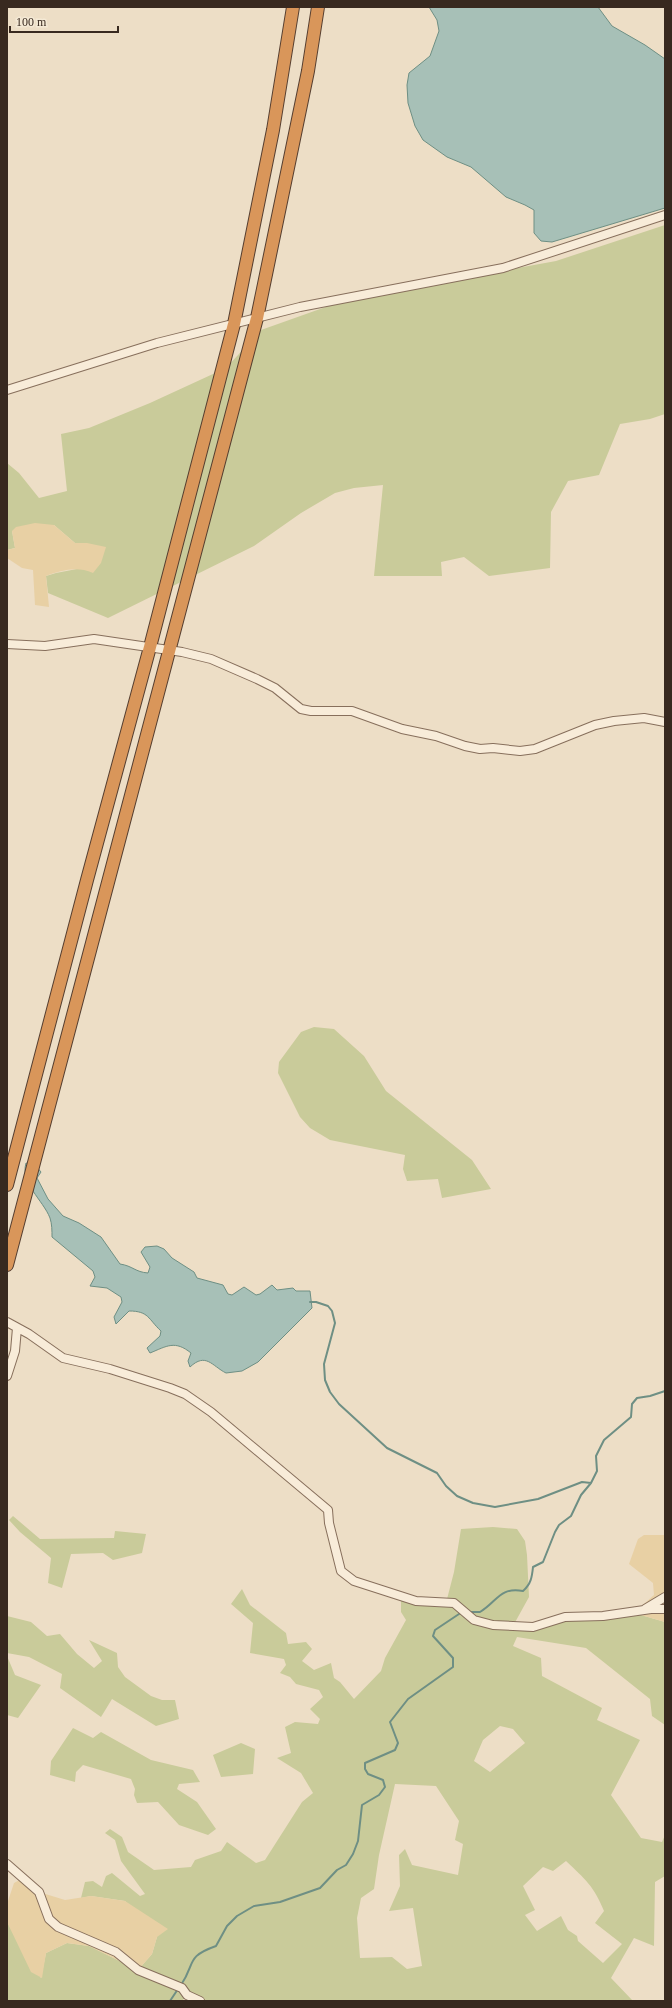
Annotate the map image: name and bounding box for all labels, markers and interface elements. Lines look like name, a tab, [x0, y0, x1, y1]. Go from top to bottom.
scale bar	[10, 8, 118, 34]
text: 100 m	[16, 15, 47, 29]

